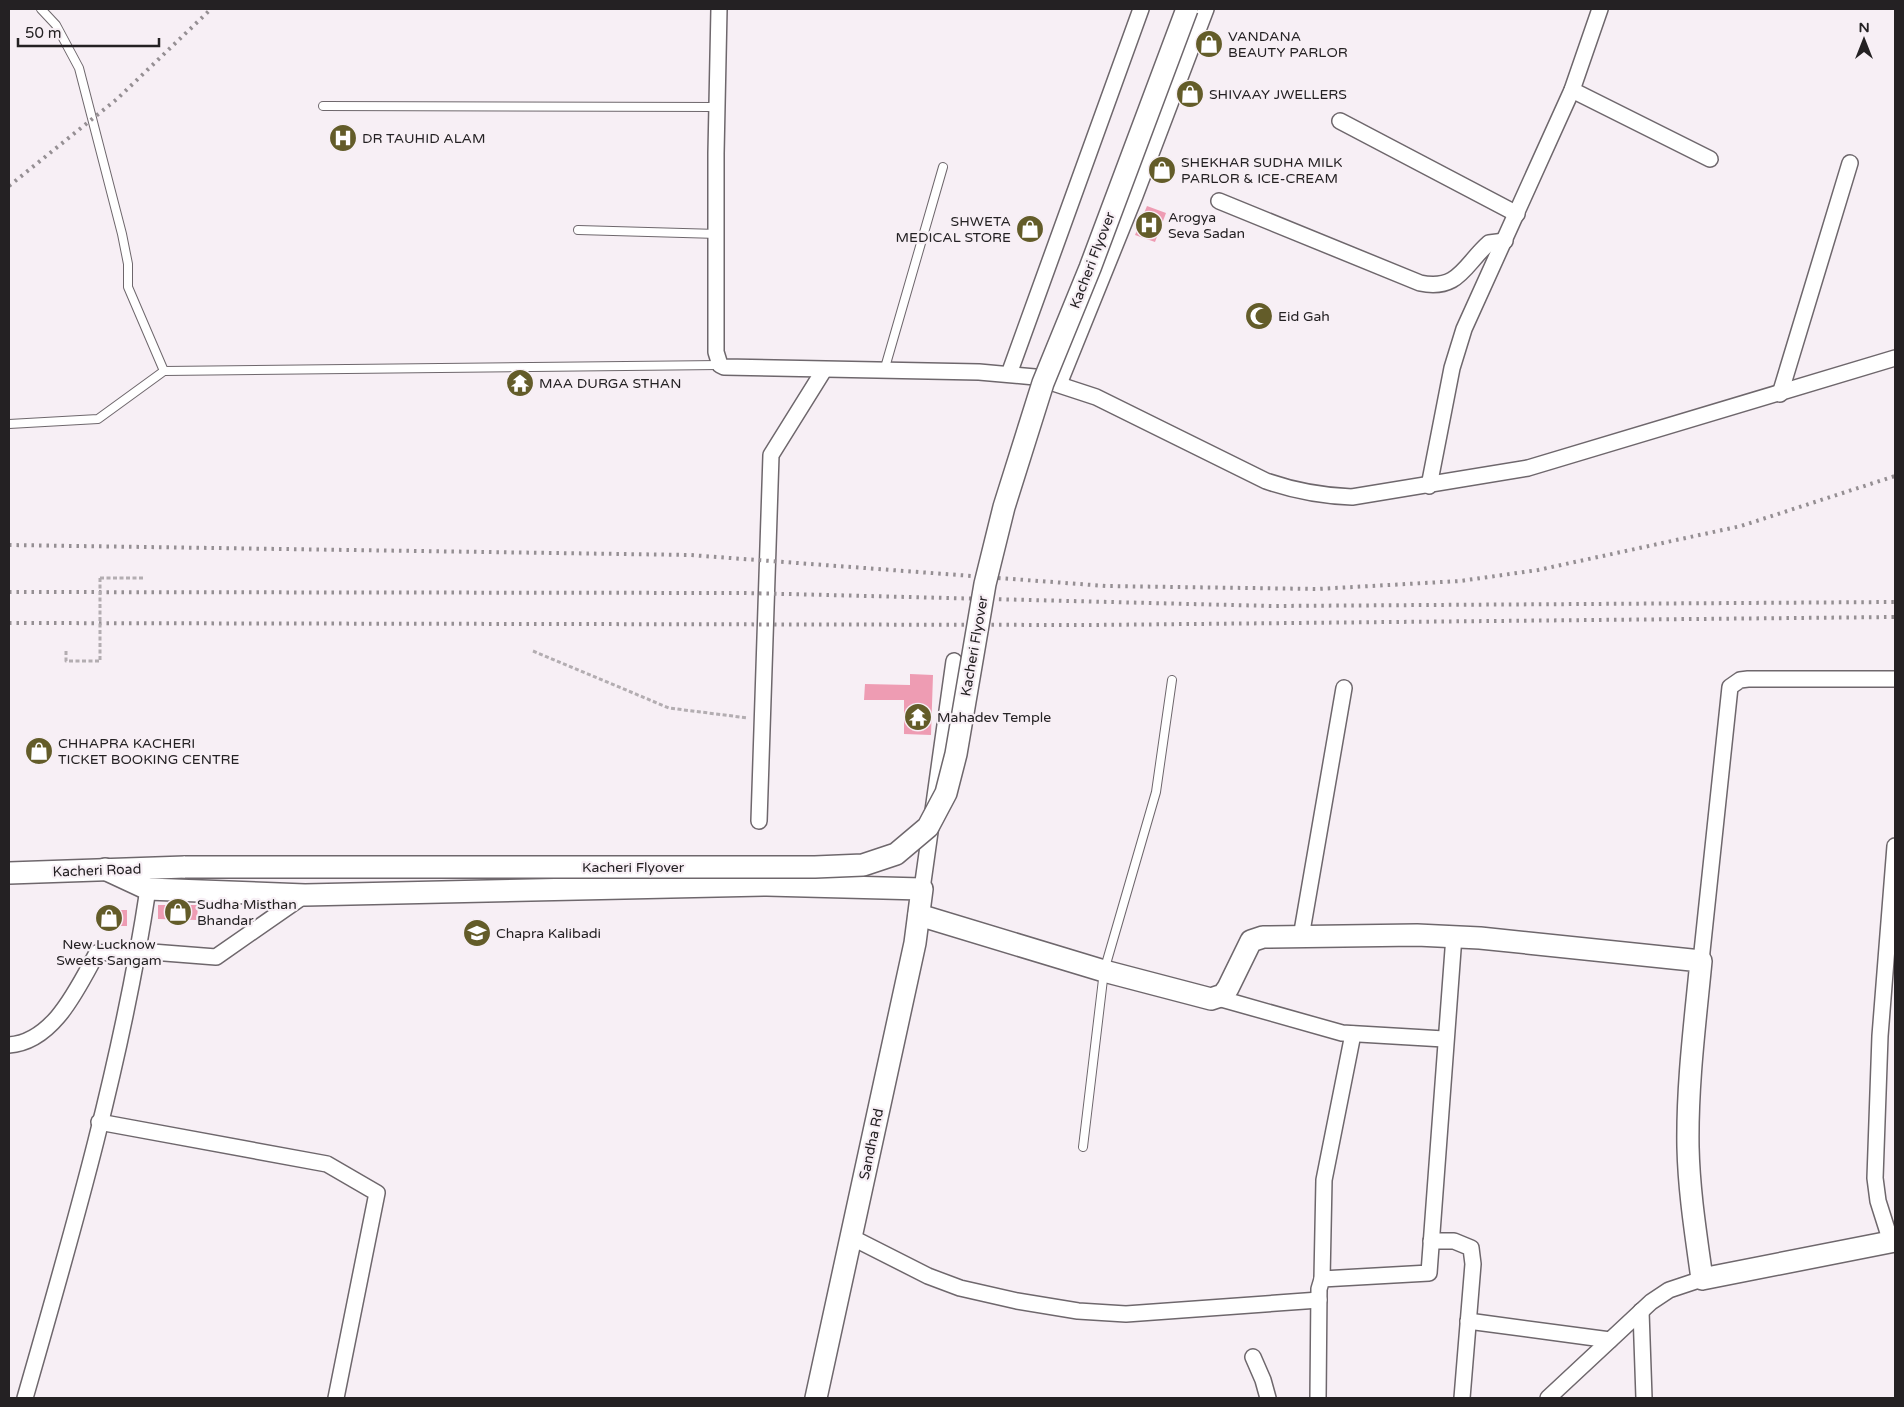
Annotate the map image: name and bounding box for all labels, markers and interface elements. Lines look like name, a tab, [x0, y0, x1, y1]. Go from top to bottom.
scale bar	[18, 15, 159, 47]
north arrow	[1839, 15, 1889, 65]
text: N	[1858, 19, 1870, 36]
text: 50 m	[25, 24, 62, 42]
place label: VANDANA BEAUTY PARLOR	[1228, 28, 1348, 61]
shop icon: VANDANA BEAUTY PARLOR	[1194, 29, 1224, 59]
shop icon: SHIVAAY JWELLERS	[1175, 79, 1205, 109]
place label: SHIVAAY JWELLERS	[1209, 86, 1347, 103]
hospital icon: DR TAUHID ALAM	[328, 123, 358, 153]
place label: DR TAUHID ALAM	[362, 130, 485, 147]
place label: SHEKHAR SUDHA MILK PARLOR & ICE-CREAM	[1181, 154, 1343, 187]
shop icon: SHEKHAR SUDHA MILK PARLOR & ICE-CREAM	[1147, 155, 1177, 185]
street label: Kacheri Flyover	[1066, 209, 1119, 311]
place label: Arogya Seva Sadan	[1168, 209, 1245, 242]
hospital icon: Arogya Seva Sadan	[1134, 210, 1164, 240]
place label: SHWETA MEDICAL STORE	[896, 213, 1011, 246]
shop icon: SHWETA MEDICAL STORE	[1015, 214, 1045, 244]
mosque icon: Eid Gah	[1244, 301, 1274, 331]
place label: Eid Gah	[1278, 308, 1330, 325]
temple icon: MAA DURGA STHAN	[505, 368, 535, 398]
place label: MAA DURGA STHAN	[539, 375, 681, 392]
street label: Kacheri Flyover	[957, 594, 992, 698]
temple icon: Mahadev Temple	[903, 702, 933, 732]
place label: Mahadev Temple	[937, 709, 1051, 726]
place label: CHHAPRA KACHERI TICKET BOOKING CENTRE	[58, 735, 239, 768]
shop icon: CHHAPRA KACHERI TICKET BOOKING CENTRE	[24, 736, 54, 766]
street label: Kacheri Flyover	[582, 859, 685, 876]
street label: Kacheri Road	[52, 860, 142, 881]
place label: Sudha Misthan Bhandar	[197, 896, 297, 929]
shop icon: Sudha Misthan Bhandar	[163, 897, 193, 927]
shop icon: New Lucknow Sweets Sangam	[94, 903, 124, 933]
school or university icon: Chapra Kalibadi	[462, 918, 492, 948]
place label: Chapra Kalibadi	[496, 925, 601, 942]
place label: New Lucknow Sweets Sangam	[56, 936, 162, 969]
street label: Sandha Rd	[856, 1107, 887, 1181]

